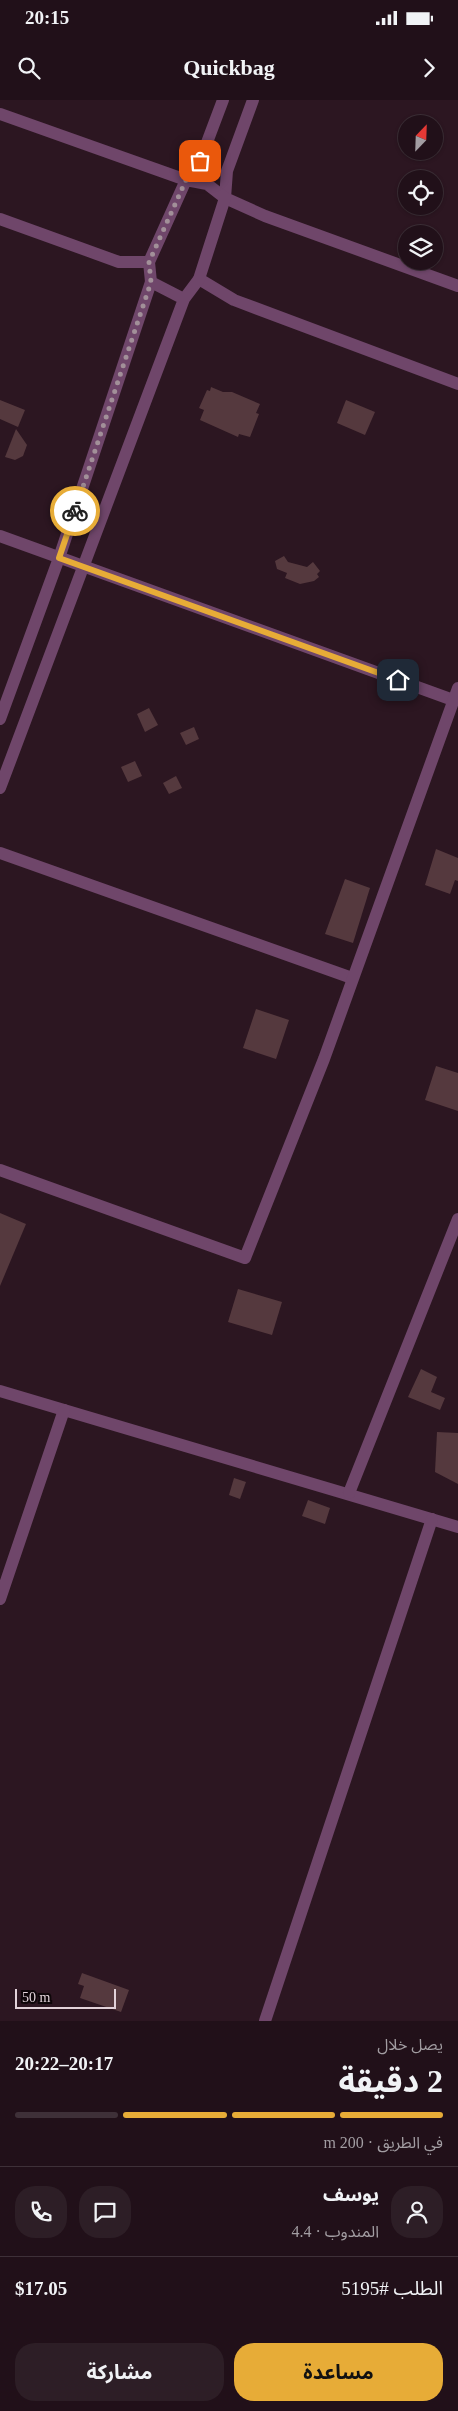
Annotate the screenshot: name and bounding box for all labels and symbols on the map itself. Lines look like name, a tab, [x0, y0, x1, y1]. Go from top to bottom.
north arrow	[398, 115, 442, 160]
pin	[179, 140, 221, 182]
courier	[50, 486, 100, 536]
pin	[377, 659, 419, 701]
scale bar	[15, 1986, 116, 2009]

